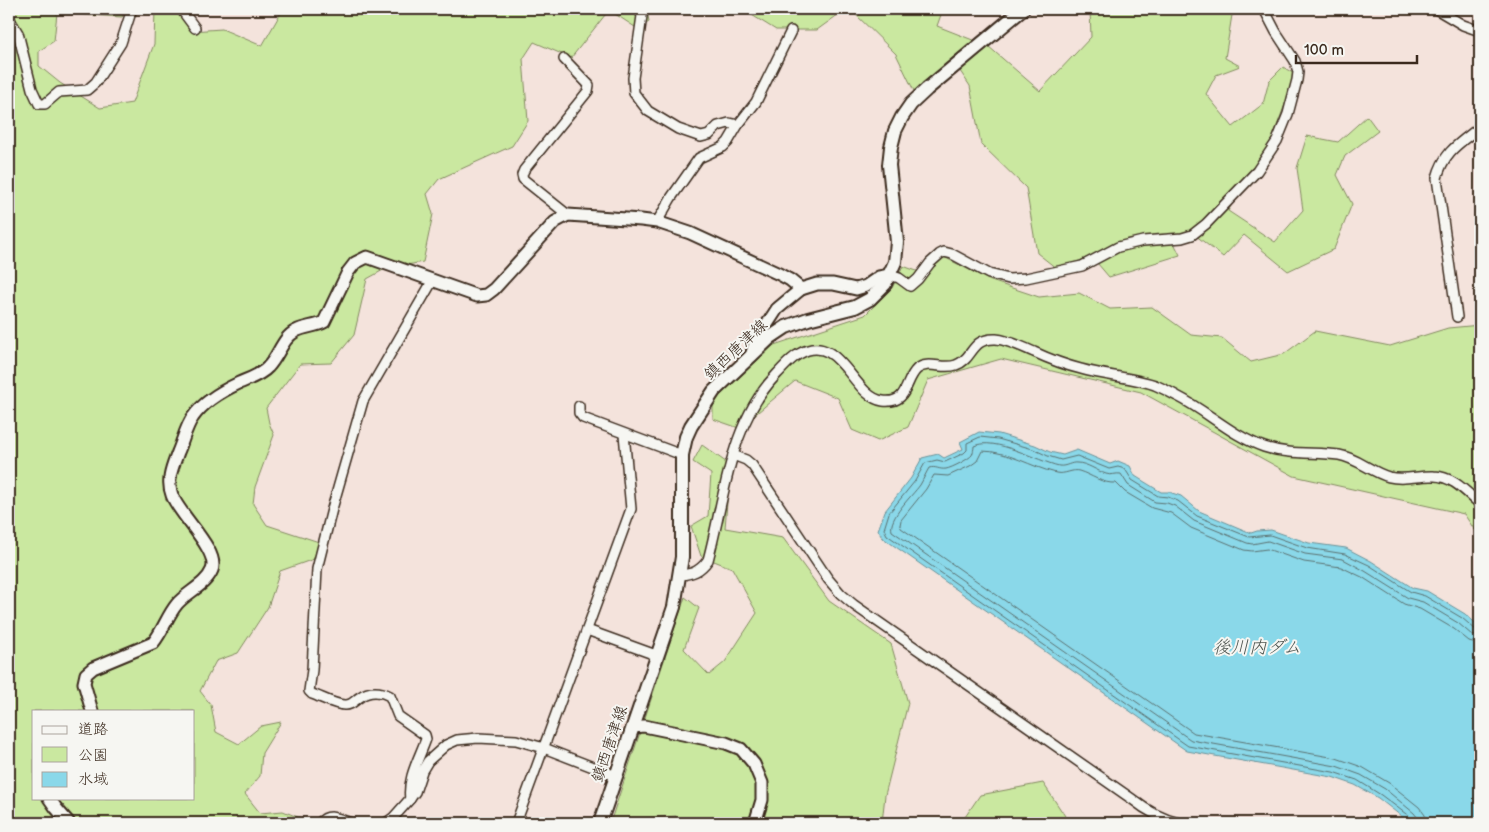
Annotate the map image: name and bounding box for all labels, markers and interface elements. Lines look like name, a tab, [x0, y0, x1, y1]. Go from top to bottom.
scale bar	[1296, 32, 1418, 64]
text: 100 m	[1304, 41, 1344, 60]
street label: 鎮西唐津線	[700, 316, 772, 384]
water label: 後川内ダム	[1213, 637, 1301, 658]
street label: 鎮西唐津線	[588, 703, 632, 785]
legend	[32, 710, 195, 800]
text: 道路	[78, 720, 108, 739]
text: 公園	[78, 746, 108, 765]
text: 水域	[78, 770, 108, 789]

